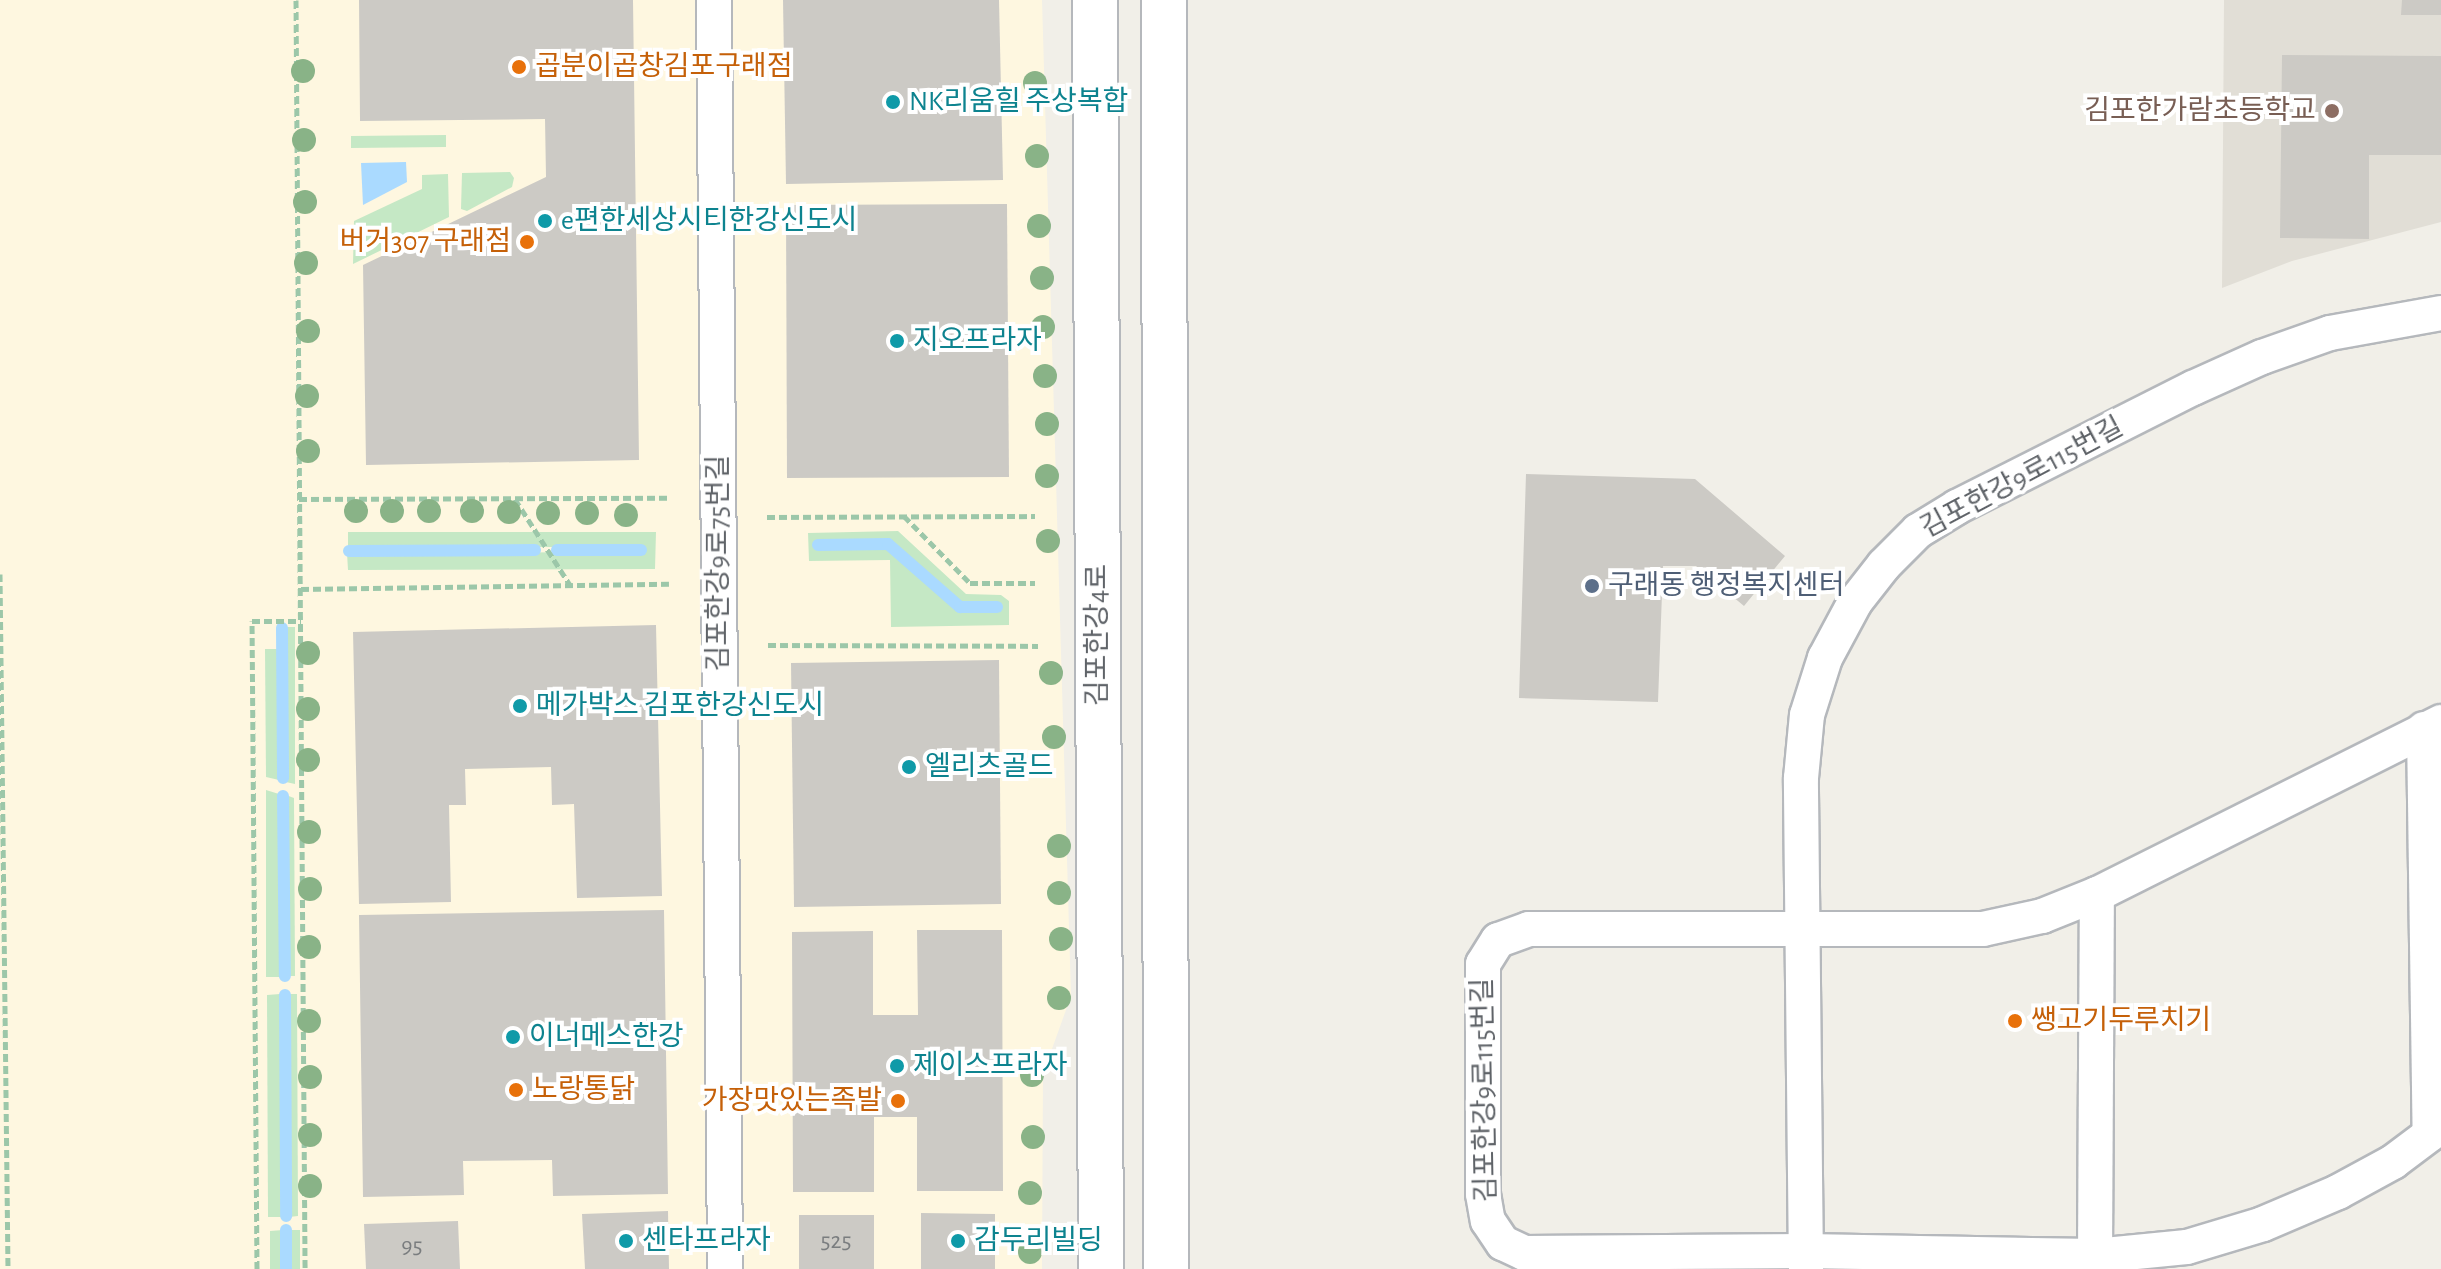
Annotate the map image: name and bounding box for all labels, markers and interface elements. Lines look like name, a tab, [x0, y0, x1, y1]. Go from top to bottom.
place label: 곱분이곱창김포구래점	[535, 50, 793, 84]
marker: 곱분이곱창김포구래점	[510, 58, 528, 76]
place label: NK리움힐 주상복합	[909, 85, 1128, 119]
marker: NK리움힐 주상복합	[884, 93, 902, 111]
place label: 김포한가람초등학교	[2084, 94, 2316, 128]
marker: 김포한가람초등학교	[2323, 102, 2341, 120]
place label: e편한세상시티한강신도시	[561, 204, 857, 238]
marker: e편한세상시티한강신도시	[536, 212, 554, 230]
place label: 버거307 구래점	[340, 225, 511, 259]
marker: 버거307 구래점	[518, 233, 536, 251]
place label: 지오프라자	[913, 324, 1042, 358]
marker: 지오프라자	[888, 332, 906, 350]
street label: 김포한강9로115번길	[1915, 410, 2129, 546]
street label: 김포한강9로75번길	[702, 455, 736, 671]
street label: 김포한강4로	[1081, 564, 1115, 706]
place label: 구래동 행정복지센터	[1608, 569, 1844, 603]
marker: 구래동 행정복지센터	[1583, 577, 1601, 595]
place label: 메가박스 김포한강신도시	[536, 689, 824, 723]
marker: 메가박스 김포한강신도시	[511, 697, 529, 715]
place label: 엘리츠골드	[925, 750, 1054, 784]
marker: 엘리츠골드	[900, 758, 918, 776]
street label: 김포한강9로115번길	[1466, 978, 1504, 1202]
place label: 쌩고기두루치기	[2031, 1004, 2211, 1038]
marker: 쌩고기두루치기	[2006, 1012, 2024, 1030]
place label: 이너메스한강	[529, 1020, 684, 1054]
marker: 이너메스한강	[504, 1028, 522, 1046]
place label: 제이스프라자	[913, 1049, 1068, 1083]
marker: 제이스프라자	[888, 1057, 906, 1075]
place label: 노랑통닭	[532, 1073, 635, 1107]
marker: 노랑통닭	[507, 1081, 525, 1099]
place label: 가장맛있는족발	[702, 1084, 882, 1118]
marker: 가장맛있는족발	[889, 1092, 907, 1110]
place label: 센타프라자	[642, 1224, 771, 1258]
place label: 감두리빌딩	[974, 1224, 1103, 1258]
house number: 525	[821, 1228, 851, 1256]
marker: 센타프라자	[617, 1232, 635, 1250]
marker: 감두리빌딩	[949, 1232, 967, 1250]
house number: 95	[401, 1233, 423, 1261]

